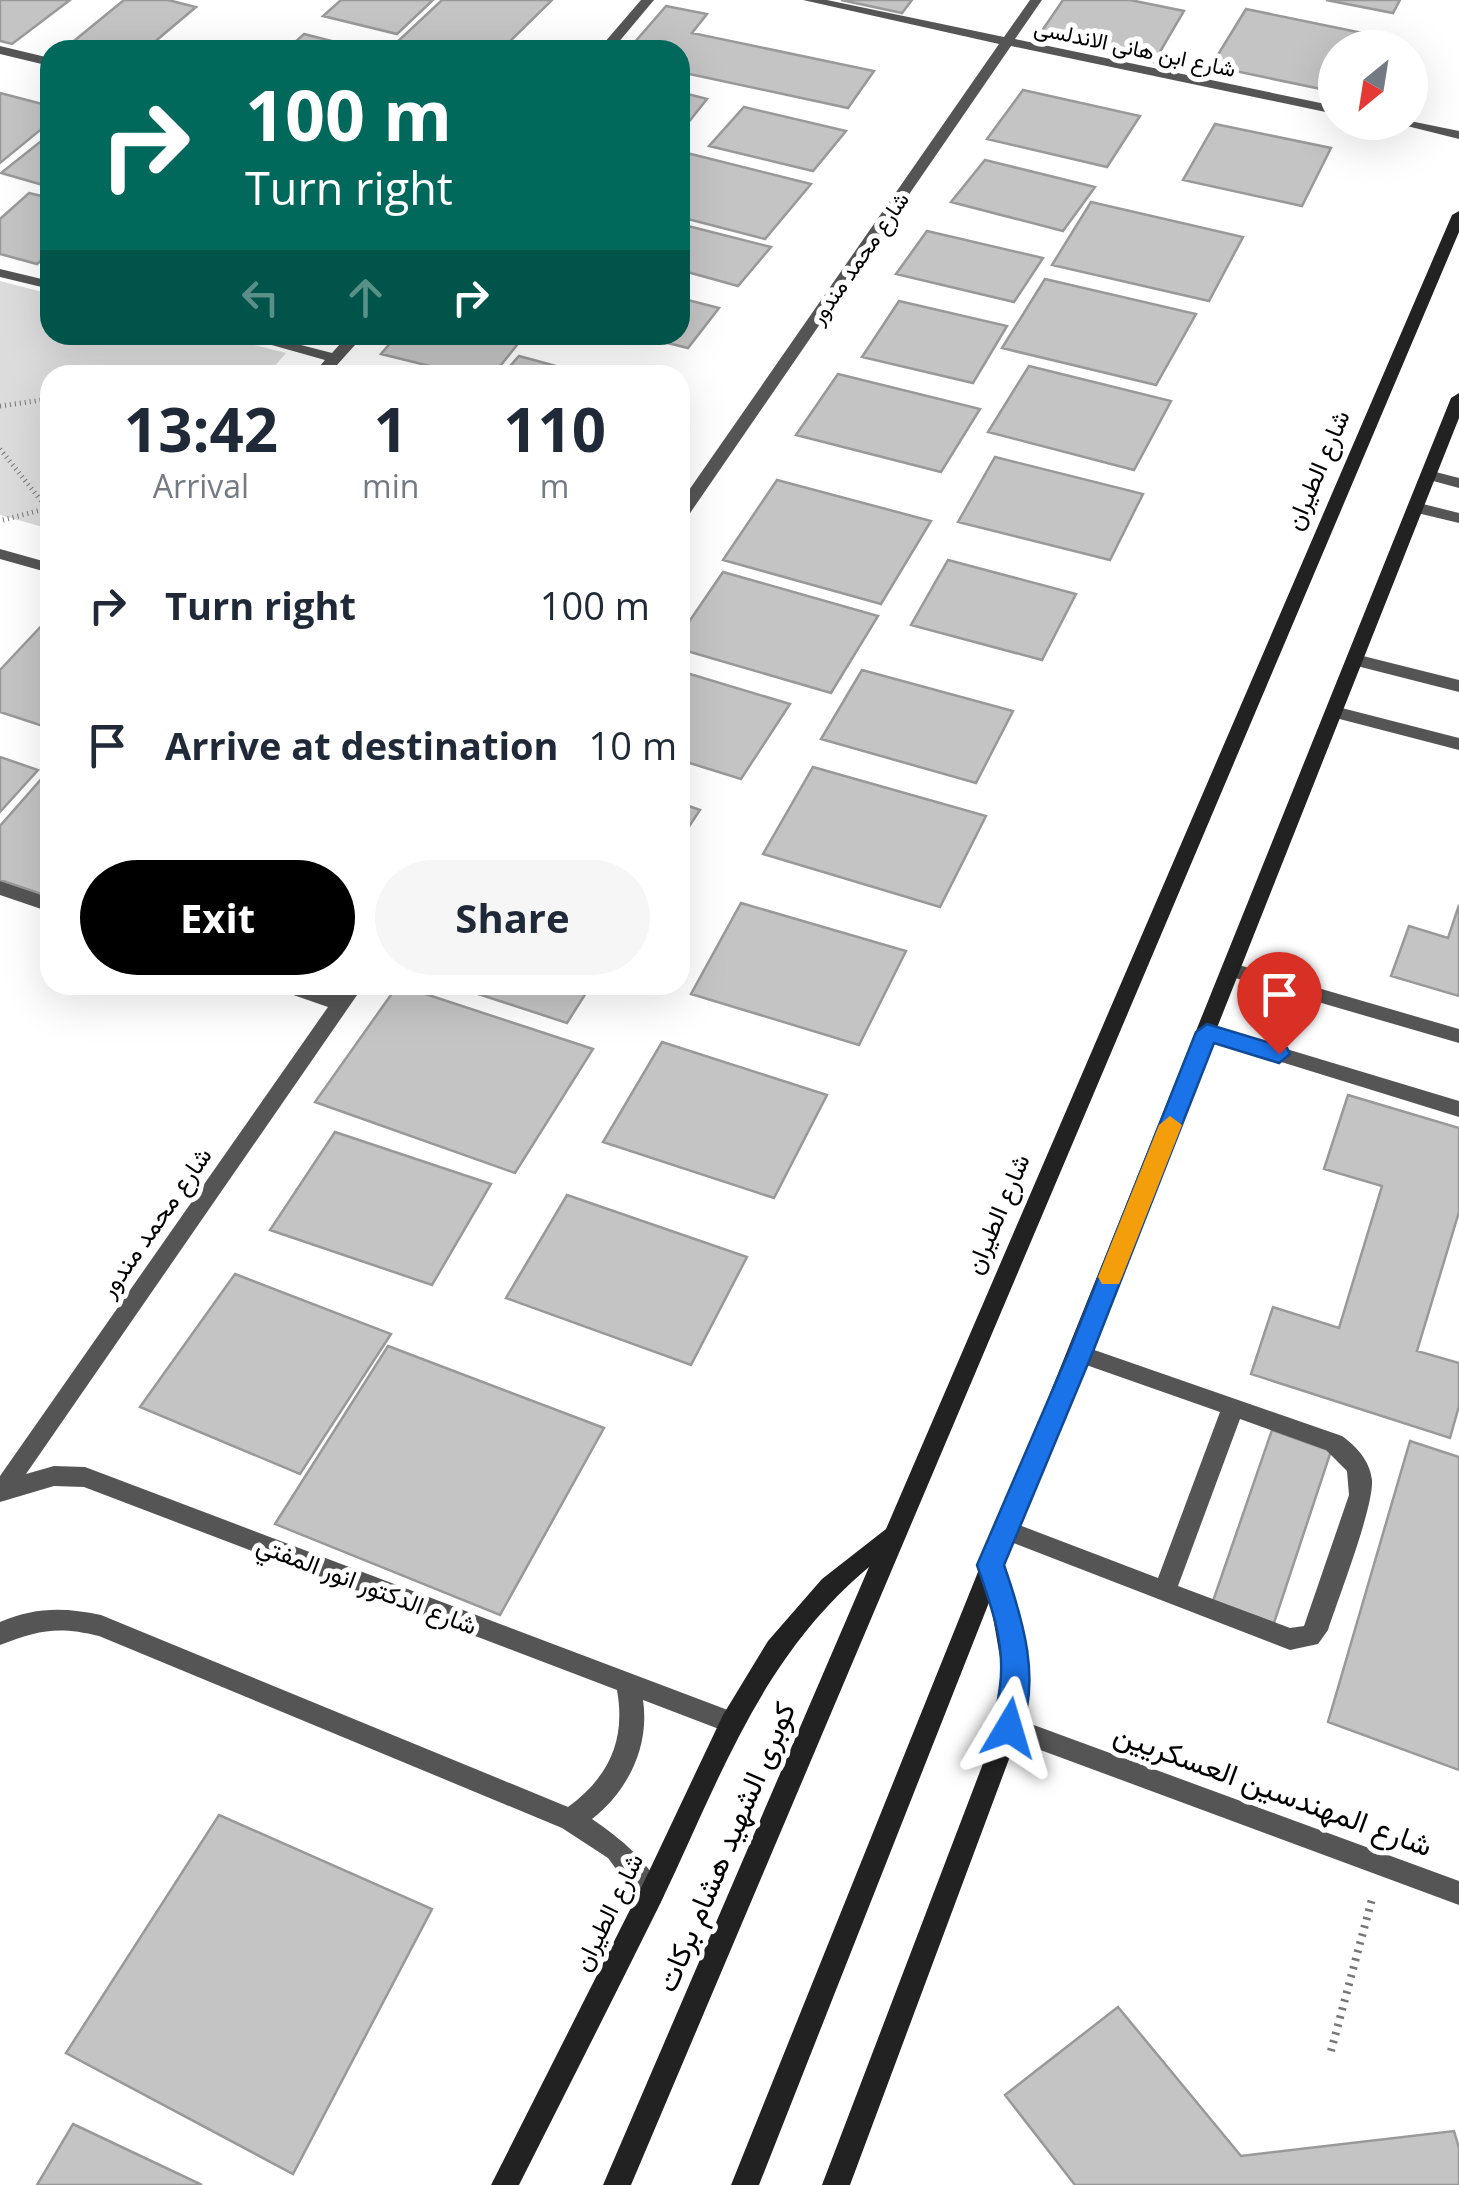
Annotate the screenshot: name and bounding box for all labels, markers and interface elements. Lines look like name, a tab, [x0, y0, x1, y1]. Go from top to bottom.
street label: شارع ابن هانى الاندلسى	[1032, 11, 1239, 84]
north arrow	[1318, 30, 1428, 140]
map controls	[1318, 30, 1428, 140]
text: 100 m	[245, 66, 452, 162]
icon: right	[80, 80, 210, 210]
text: Turn right	[245, 157, 453, 218]
street label: شارع محمد مندور	[801, 185, 916, 331]
icon: left	[233, 270, 288, 325]
icon: ahead	[338, 270, 393, 325]
icon: right	[443, 270, 498, 325]
text: 13:42	[124, 388, 278, 470]
text: 1	[374, 388, 408, 470]
text: 110	[503, 388, 606, 470]
street label: شارع الطيران	[1276, 404, 1358, 535]
text: Arrival	[153, 464, 249, 507]
text: min	[362, 464, 419, 507]
text: m	[540, 464, 569, 507]
icon: right	[80, 578, 135, 633]
text: Turn right	[165, 579, 356, 631]
text: 100 m	[540, 579, 650, 631]
icon: arrive	[80, 718, 135, 773]
text: Arrive at destination	[165, 719, 559, 771]
text: 10 m	[589, 719, 677, 771]
button: Exit	[80, 860, 355, 975]
button: Share	[375, 860, 650, 975]
pin	[1237, 952, 1322, 1055]
icon: arrive	[1252, 967, 1307, 1022]
street label: شارع محمد مندور	[89, 1140, 219, 1305]
street label: شارع الطيران	[956, 1148, 1038, 1279]
street label: شارع الدكتور انور المفتي	[251, 1526, 482, 1646]
position arrow	[957, 1676, 1061, 1780]
street label: كوبرى الشهيد هشام بركات	[645, 1695, 804, 1998]
street label: شارع المهندسين العسكريين	[1108, 1712, 1438, 1866]
street label: شارع الطيران	[564, 1847, 651, 1977]

